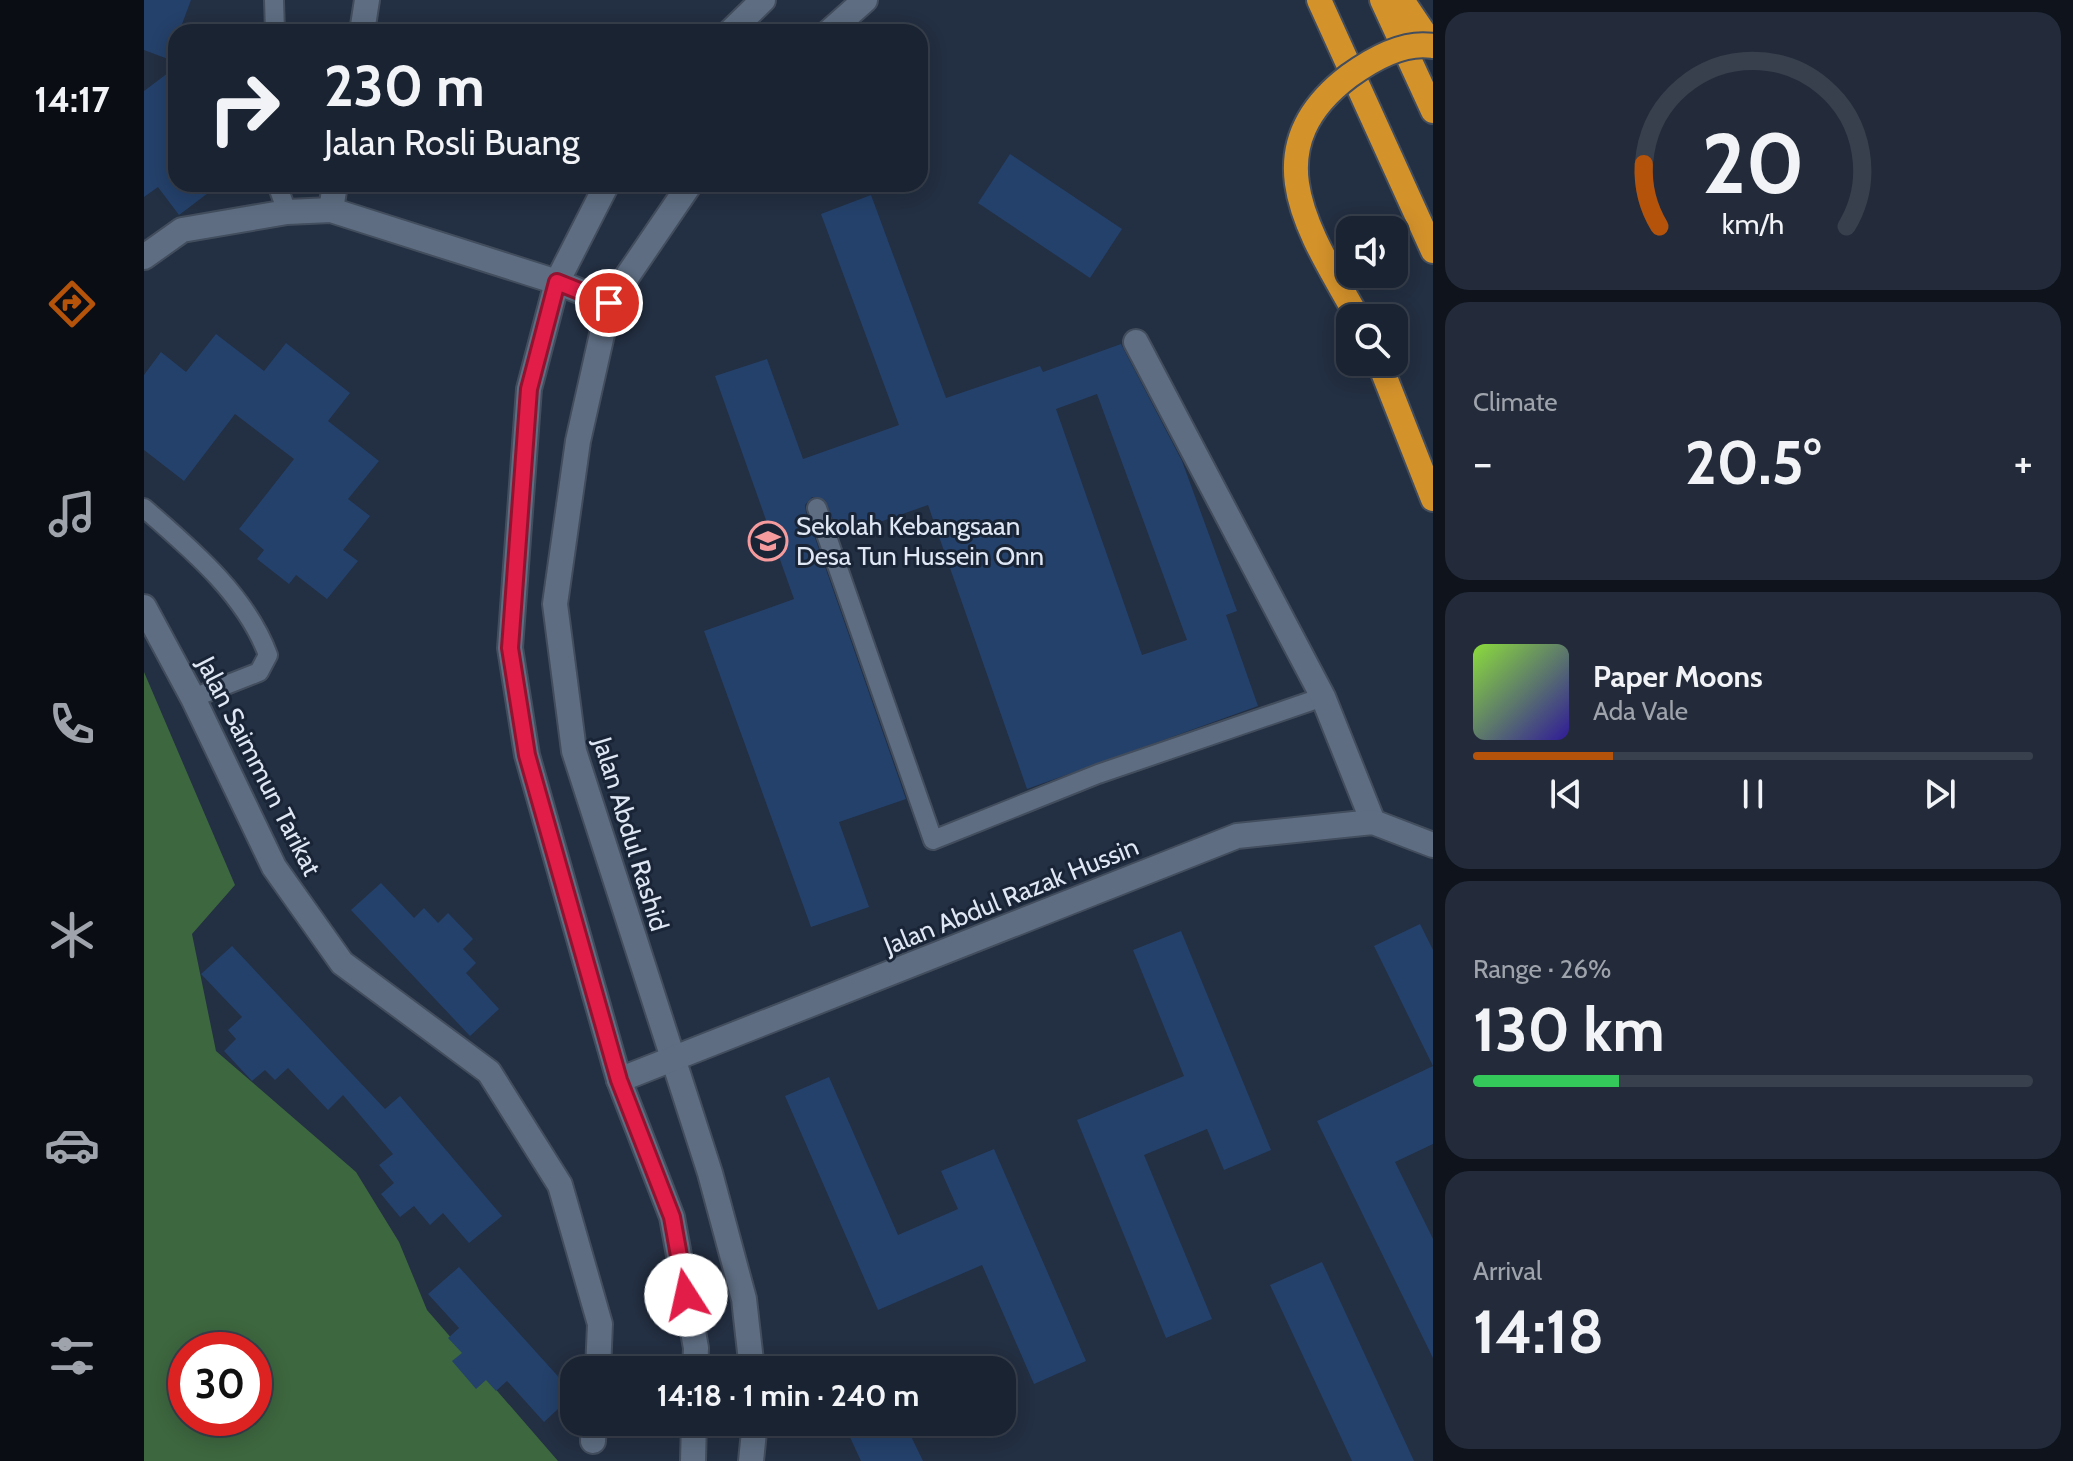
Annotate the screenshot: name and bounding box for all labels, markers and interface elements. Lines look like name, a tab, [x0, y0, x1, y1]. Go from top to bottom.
text: 230 m	[324, 52, 485, 120]
icon: right	[192, 56, 296, 160]
text: 14:17	[34, 77, 110, 121]
text: 20	[1702, 112, 1804, 213]
text: Jalan Rosli Buang	[324, 120, 580, 164]
text: km/h	[1722, 206, 1784, 241]
map controls	[1336, 216, 1408, 376]
button: sound	[1336, 216, 1408, 288]
pin	[575, 269, 643, 337]
icon: directions	[44, 276, 100, 332]
icon: arrive	[587, 281, 631, 325]
button: search	[1336, 304, 1408, 376]
text: Climate	[1473, 386, 1558, 418]
text: 20.5°	[1685, 426, 1821, 499]
text: −	[1473, 436, 1492, 489]
text: +	[2014, 436, 2033, 489]
icon: music	[44, 486, 100, 542]
place label: Sekolah Kebangsaan Desa Tun Hussein Onn	[796, 510, 1044, 572]
school or university icon: Sekolah Kebangsaan Desa Tun Hussein Onn	[747, 520, 789, 562]
street label: Jalan Saimmun Tarikat	[189, 650, 328, 881]
text: Paper Moons	[1593, 658, 1763, 695]
text: Ada Vale	[1593, 695, 1688, 727]
icon: phone	[44, 696, 100, 752]
street label: Jalan Abdul Rashid	[586, 732, 676, 935]
icon: previous	[1544, 772, 1588, 816]
icon: pause	[1731, 772, 1775, 816]
icon: next	[1918, 772, 1962, 816]
street label: Jalan Abdul Razak Hussin	[878, 830, 1143, 962]
icon: climate	[44, 907, 100, 963]
text: Range · 26%	[1473, 953, 1611, 985]
text: 130 km	[1473, 993, 1665, 1066]
icon: car	[44, 1117, 100, 1173]
position arrow	[644, 1253, 728, 1337]
text: Arrival	[1473, 1255, 1542, 1287]
text: 14:18	[1473, 1295, 1604, 1368]
icon: filters	[44, 1328, 100, 1384]
speed limit sign: 30	[168, 1332, 272, 1436]
text: 14:18 · 1 min · 240 m	[657, 1377, 919, 1414]

